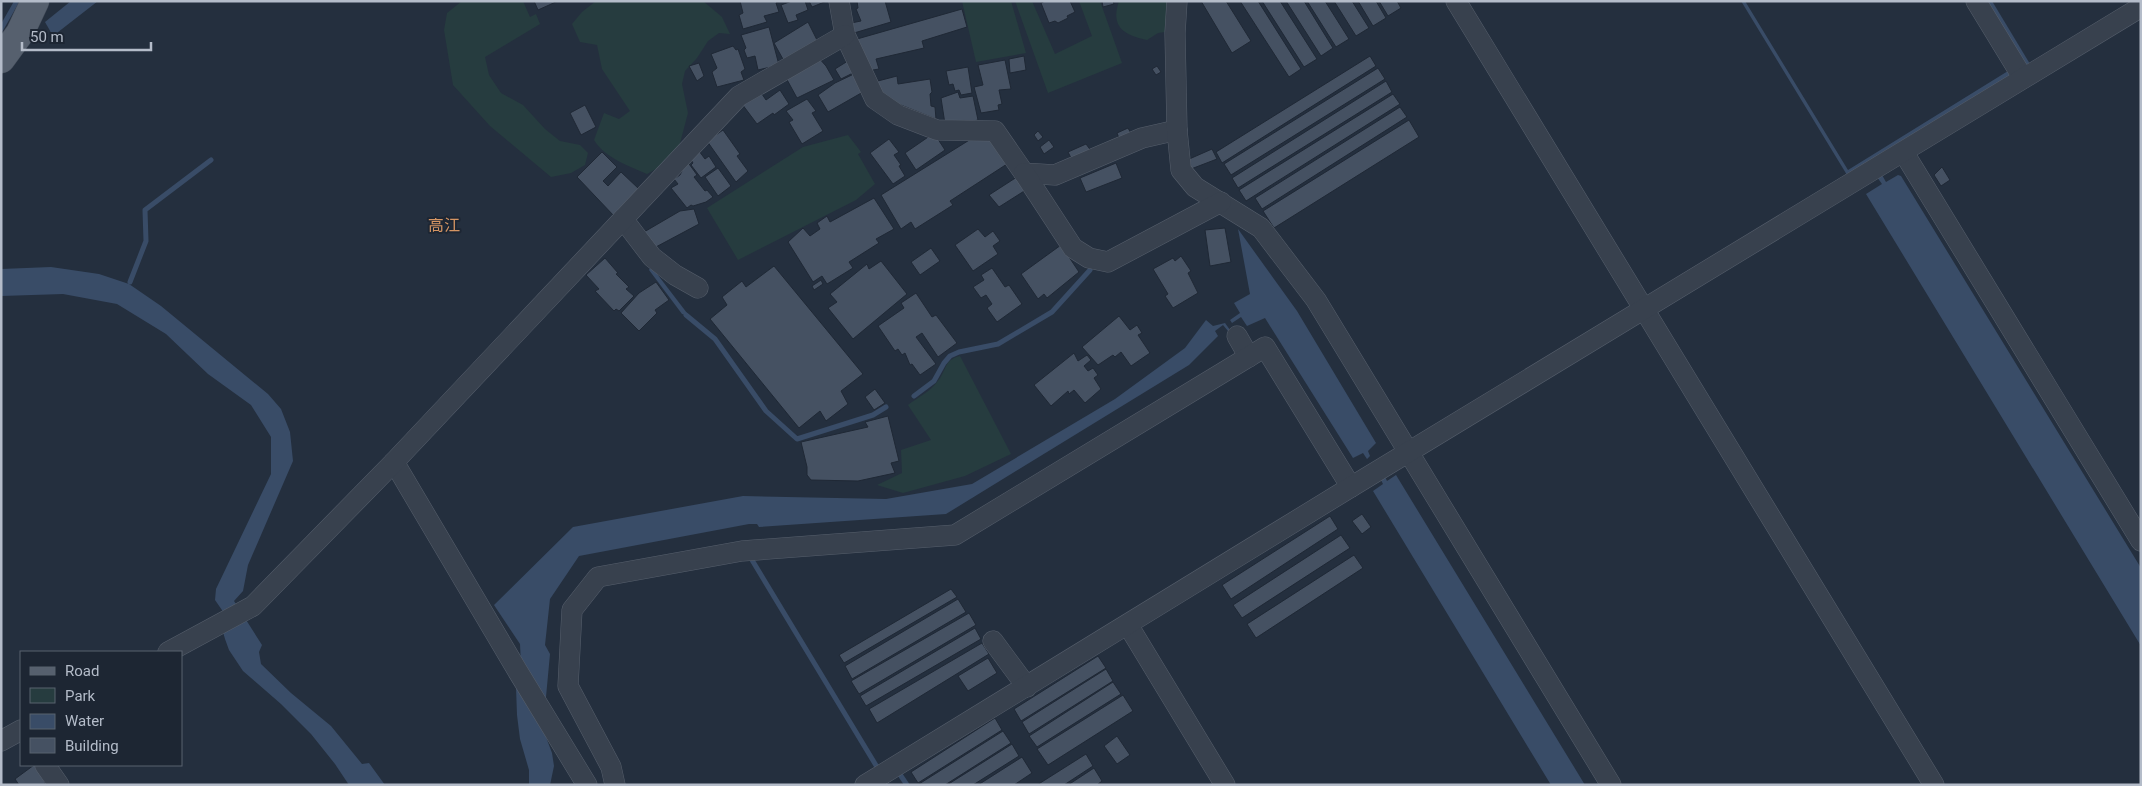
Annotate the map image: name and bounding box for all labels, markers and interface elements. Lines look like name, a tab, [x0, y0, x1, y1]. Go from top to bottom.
scale bar	[22, 20, 151, 52]
text: 50 m	[30, 28, 64, 46]
district label: 高江	[428, 216, 460, 235]
legend	[20, 651, 182, 766]
text: Road	[65, 662, 99, 680]
text: Park	[65, 687, 96, 705]
text: Water	[65, 712, 104, 730]
text: Building	[65, 737, 119, 755]

